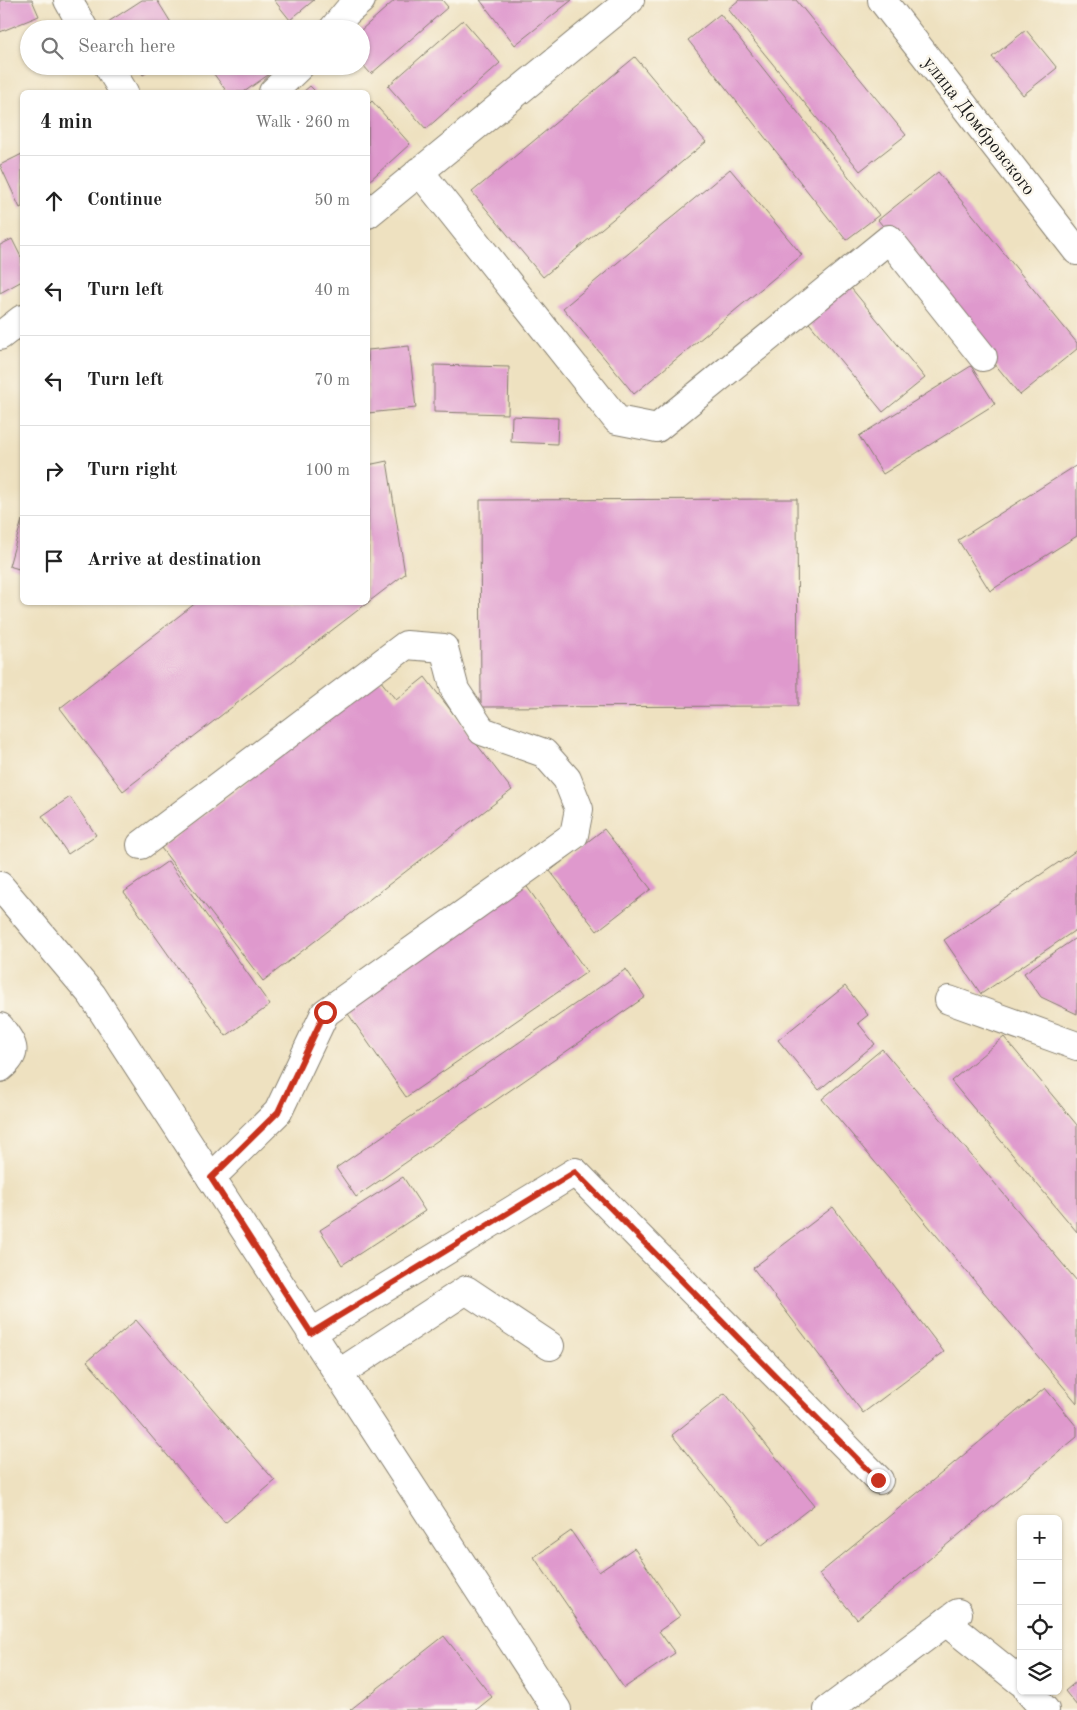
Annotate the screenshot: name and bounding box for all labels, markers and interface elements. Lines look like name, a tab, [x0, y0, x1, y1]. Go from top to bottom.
search box	[20, 20, 370, 75]
icon: search	[38, 34, 66, 62]
text: Search here	[78, 38, 175, 57]
street label: улица Домбровского	[918, 54, 1038, 199]
text: 4 min	[40, 112, 93, 133]
text: Walk · 260 m	[255, 115, 350, 131]
icon: ahead	[40, 187, 68, 215]
text: Continue	[87, 191, 162, 210]
text: 50 m	[314, 193, 350, 209]
icon: left	[40, 277, 68, 305]
text: Turn left	[87, 281, 164, 300]
text: 40 m	[314, 283, 350, 299]
icon: left	[40, 367, 68, 395]
text: Turn left	[87, 371, 164, 390]
text: 70 m	[314, 373, 350, 389]
icon: right	[40, 457, 68, 485]
text: Turn right	[87, 461, 177, 480]
text: 100 m	[305, 463, 350, 479]
icon: arrive	[40, 547, 68, 575]
text: Arrive at destination	[87, 551, 261, 570]
route start	[314, 1001, 337, 1024]
route end	[867, 1469, 890, 1492]
map controls	[1017, 1515, 1062, 1695]
button: +	[1017, 1515, 1062, 1560]
button: −	[1017, 1560, 1062, 1605]
button: locate	[1017, 1605, 1062, 1650]
button: layers	[1017, 1650, 1062, 1695]

